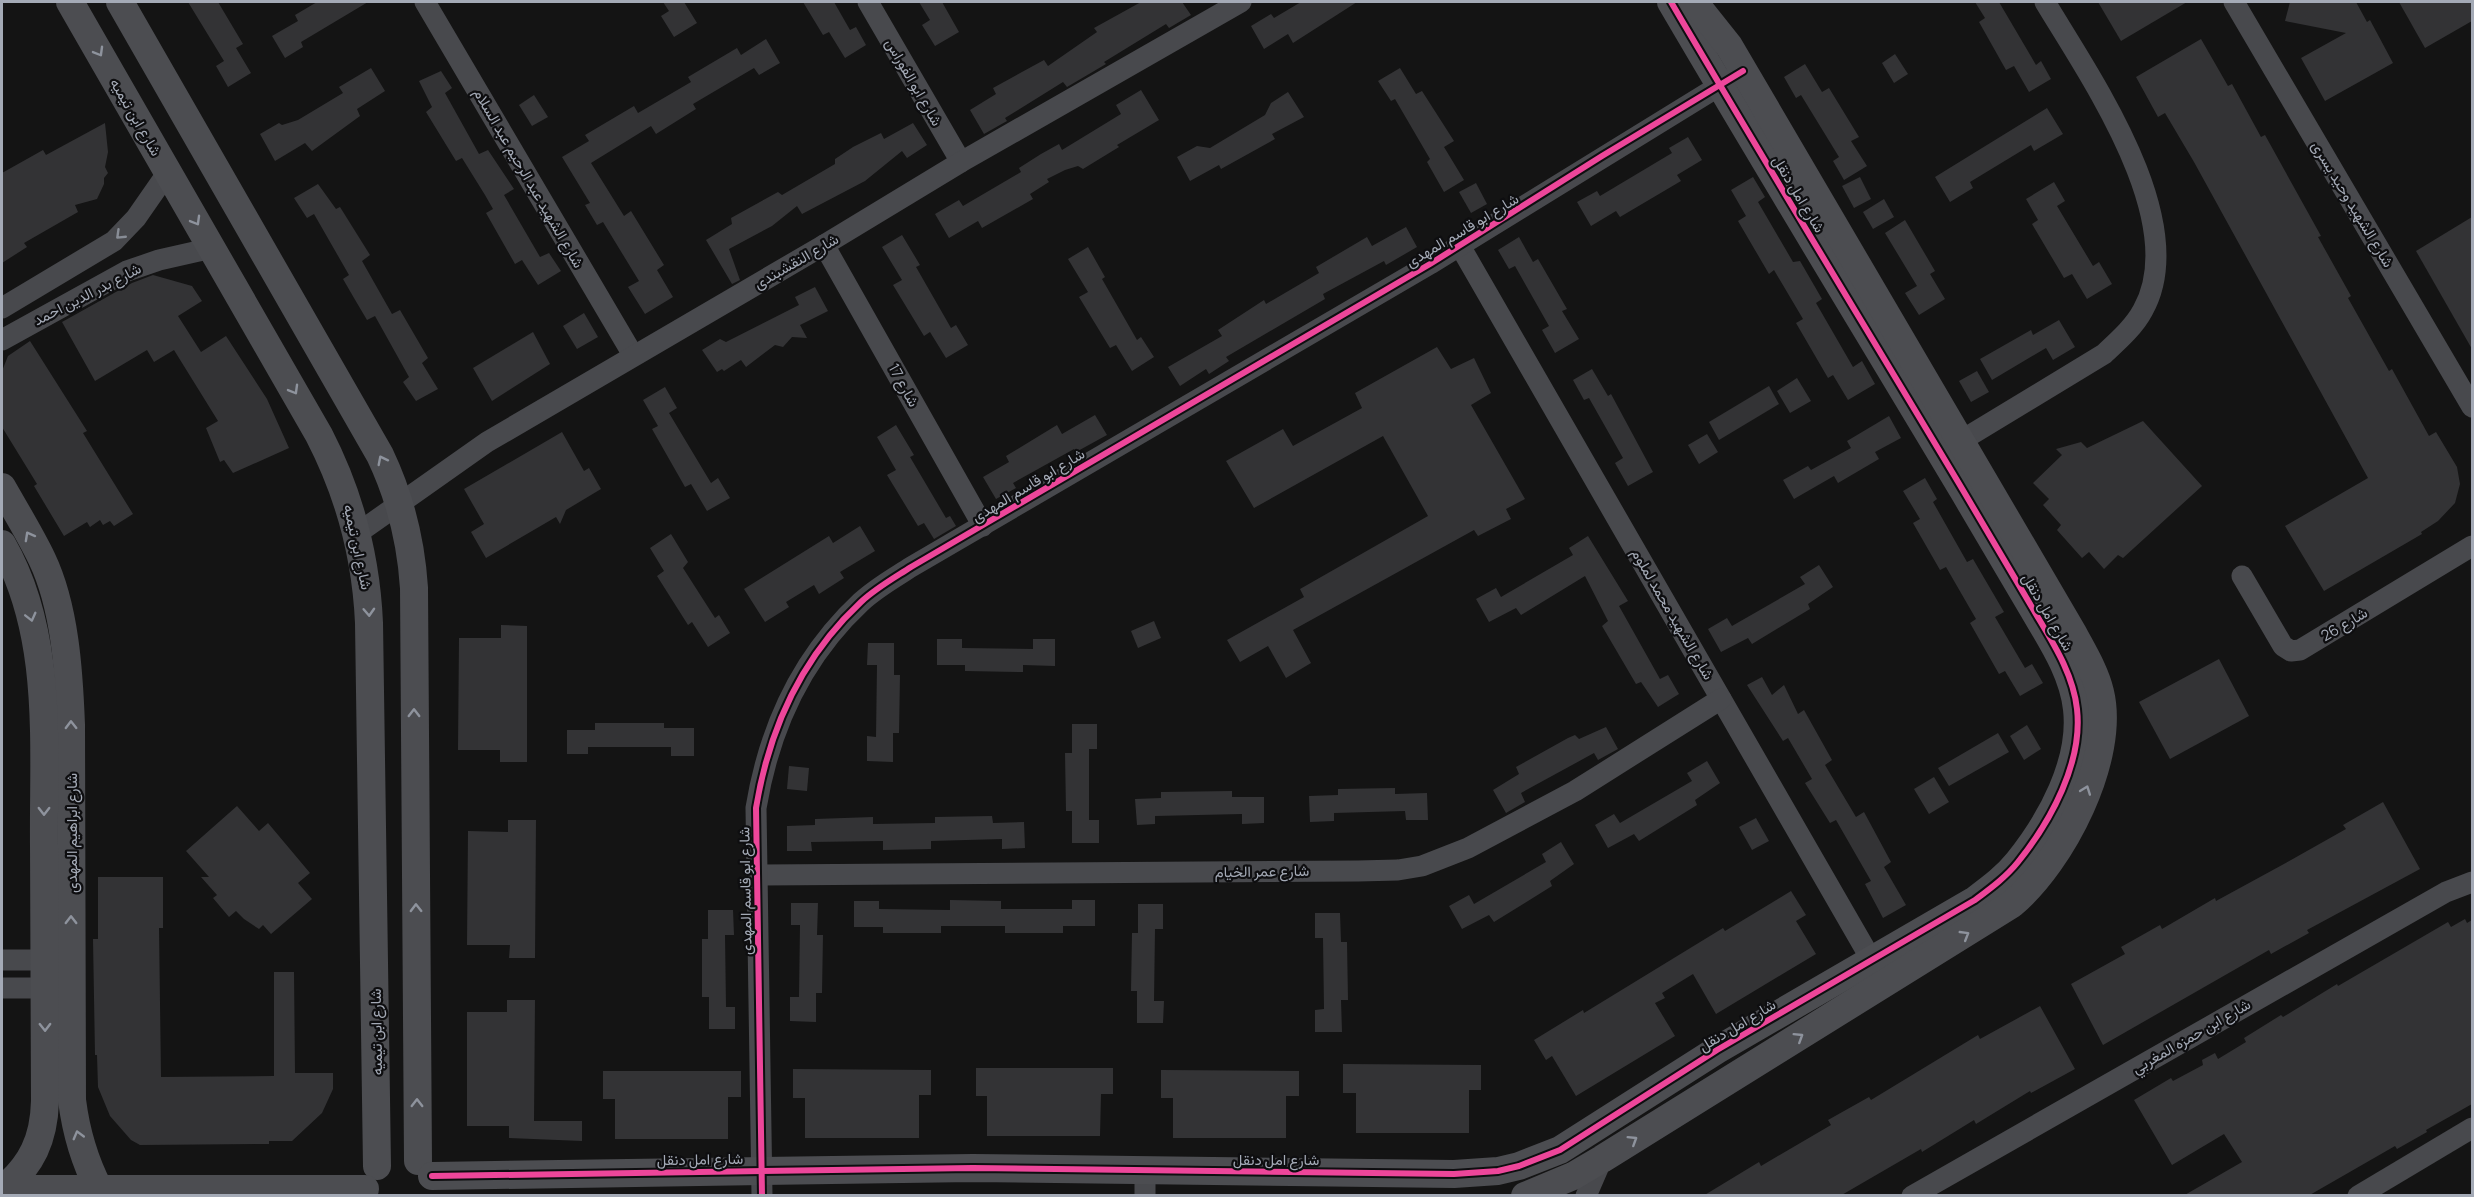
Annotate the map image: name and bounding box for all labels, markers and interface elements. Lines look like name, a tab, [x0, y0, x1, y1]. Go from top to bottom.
street label: شارع ابو الفوراس	[880, 34, 948, 130]
one-way arrow	[92, 46, 103, 56]
street label: شارع ابن تيميه	[104, 74, 167, 160]
street label: شارع الشهيد عبد الرحيم عبد السلام	[468, 84, 589, 272]
street label: شارع الشهيد وحيد يسرى	[2306, 137, 2399, 272]
street label: شارع امل دنقل	[1767, 151, 1830, 237]
street label: شارع ابو قاسم المهدى	[1402, 188, 1523, 273]
one-way arrow	[189, 215, 201, 225]
one-way arrow	[116, 227, 127, 238]
street label: شارع النقشبندى	[750, 228, 843, 295]
street label: شارع بدر الدين احمد	[29, 258, 145, 331]
street label: شارع 17	[883, 360, 925, 411]
one-way arrow	[286, 384, 298, 394]
street label: شارع ابو قاسم المهدى	[968, 443, 1089, 528]
one-way arrow	[378, 455, 389, 466]
street label: شارع ابن تيميه	[338, 502, 377, 592]
one-way arrow	[25, 532, 37, 543]
street label: شارع الشهيد محمد لملوم	[1626, 544, 1719, 684]
street label: شارع امل دنقل	[2016, 569, 2079, 655]
street label: شارع 26	[2317, 602, 2372, 647]
one-way arrow	[362, 607, 375, 616]
one-way arrow	[23, 612, 36, 622]
one-way arrow	[408, 708, 420, 717]
one-way arrow	[65, 720, 77, 729]
street label: شارع ابراهيم المهدى	[61, 773, 83, 893]
one-way arrow	[2079, 785, 2092, 796]
one-way arrow	[38, 807, 50, 816]
street label: شارع ابو قاسم المهدى	[733, 826, 758, 955]
street label: شارع عمر الخيام	[1214, 860, 1310, 883]
one-way arrow	[409, 903, 422, 912]
one-way arrow	[65, 915, 77, 924]
one-way arrow	[1959, 931, 1969, 943]
street label: شارع ابن تيميه	[365, 988, 388, 1076]
street label: شارع ابن حمزه المغربي	[2128, 993, 2256, 1081]
street label: شارع امل دنقل	[1694, 994, 1780, 1057]
one-way arrow	[39, 1022, 51, 1031]
one-way arrow	[1793, 1033, 1803, 1045]
one-way arrow	[411, 1098, 423, 1107]
one-way arrow	[73, 1130, 85, 1141]
one-way arrow	[1627, 1135, 1637, 1147]
street label: شارع امل دنقل	[656, 1148, 744, 1171]
street label: شارع امل دنقل	[1233, 1149, 1319, 1171]

